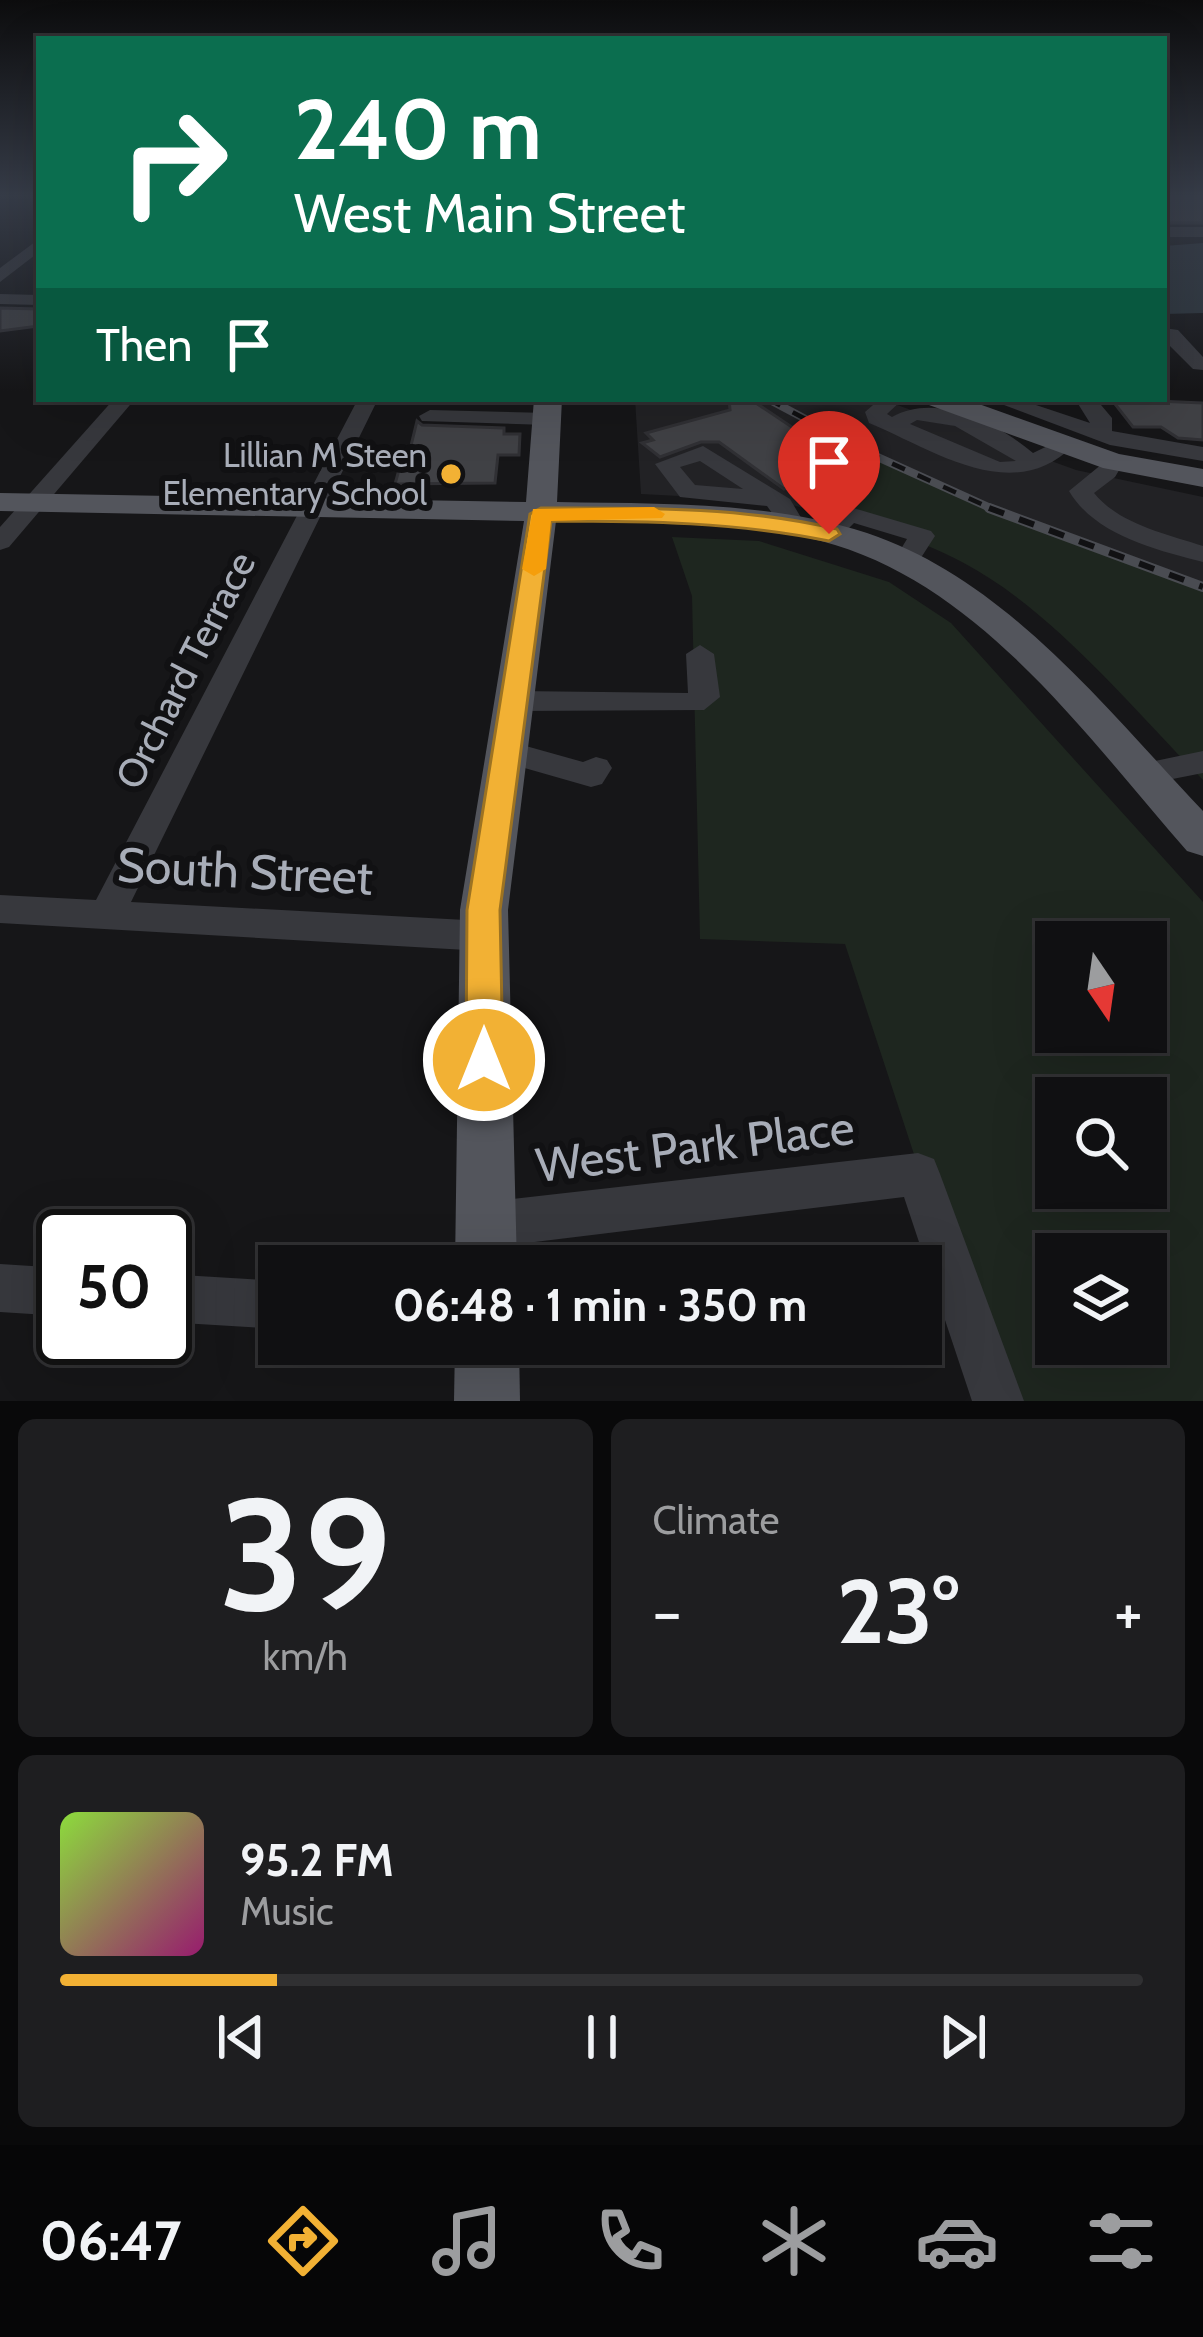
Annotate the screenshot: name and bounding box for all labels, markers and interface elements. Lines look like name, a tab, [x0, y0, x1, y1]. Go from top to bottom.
text: 240 m	[294, 78, 542, 180]
icon: right	[96, 84, 252, 240]
text: West Main Street	[294, 180, 685, 246]
icon: arrive	[216, 312, 282, 378]
text: Then	[96, 318, 192, 372]
pin	[778, 411, 880, 534]
icon: arrive	[796, 429, 862, 495]
place label: Lillian M Steen Elementary School	[162, 435, 427, 513]
marker: Lillian M Steen Elementary School	[438, 461, 464, 487]
street label: Orchard Terrace	[105, 543, 265, 797]
street label: South Street	[116, 835, 374, 907]
north arrow	[1035, 921, 1167, 1053]
map controls	[1035, 921, 1167, 1365]
position arrow	[421, 997, 547, 1123]
button: search	[1035, 1077, 1167, 1209]
street label: West Park Place	[533, 1098, 857, 1194]
speed limit sign: 50	[36, 1209, 192, 1365]
button: layers	[1035, 1233, 1167, 1365]
text: 06:48 · 1 min · 350 m	[393, 1278, 807, 1332]
text: 39	[219, 1459, 391, 1649]
text: Climate	[653, 1496, 779, 1544]
text: 23°	[837, 1556, 959, 1666]
text: −	[653, 1571, 682, 1652]
text: +	[1114, 1571, 1143, 1652]
text: km/h	[263, 1632, 348, 1680]
text: 95.2 FM	[240, 1833, 394, 1887]
text: Music	[240, 1887, 334, 1935]
icon: previous	[208, 2004, 274, 2070]
icon: pause	[569, 2004, 635, 2070]
icon: next	[930, 2004, 996, 2070]
icon: directions	[261, 2199, 345, 2283]
icon: music	[425, 2199, 509, 2283]
icon: phone	[588, 2199, 672, 2283]
icon: climate	[752, 2199, 836, 2283]
icon: car	[915, 2199, 999, 2283]
icon: filters	[1079, 2199, 1163, 2283]
text: 06:47	[40, 2208, 181, 2274]

